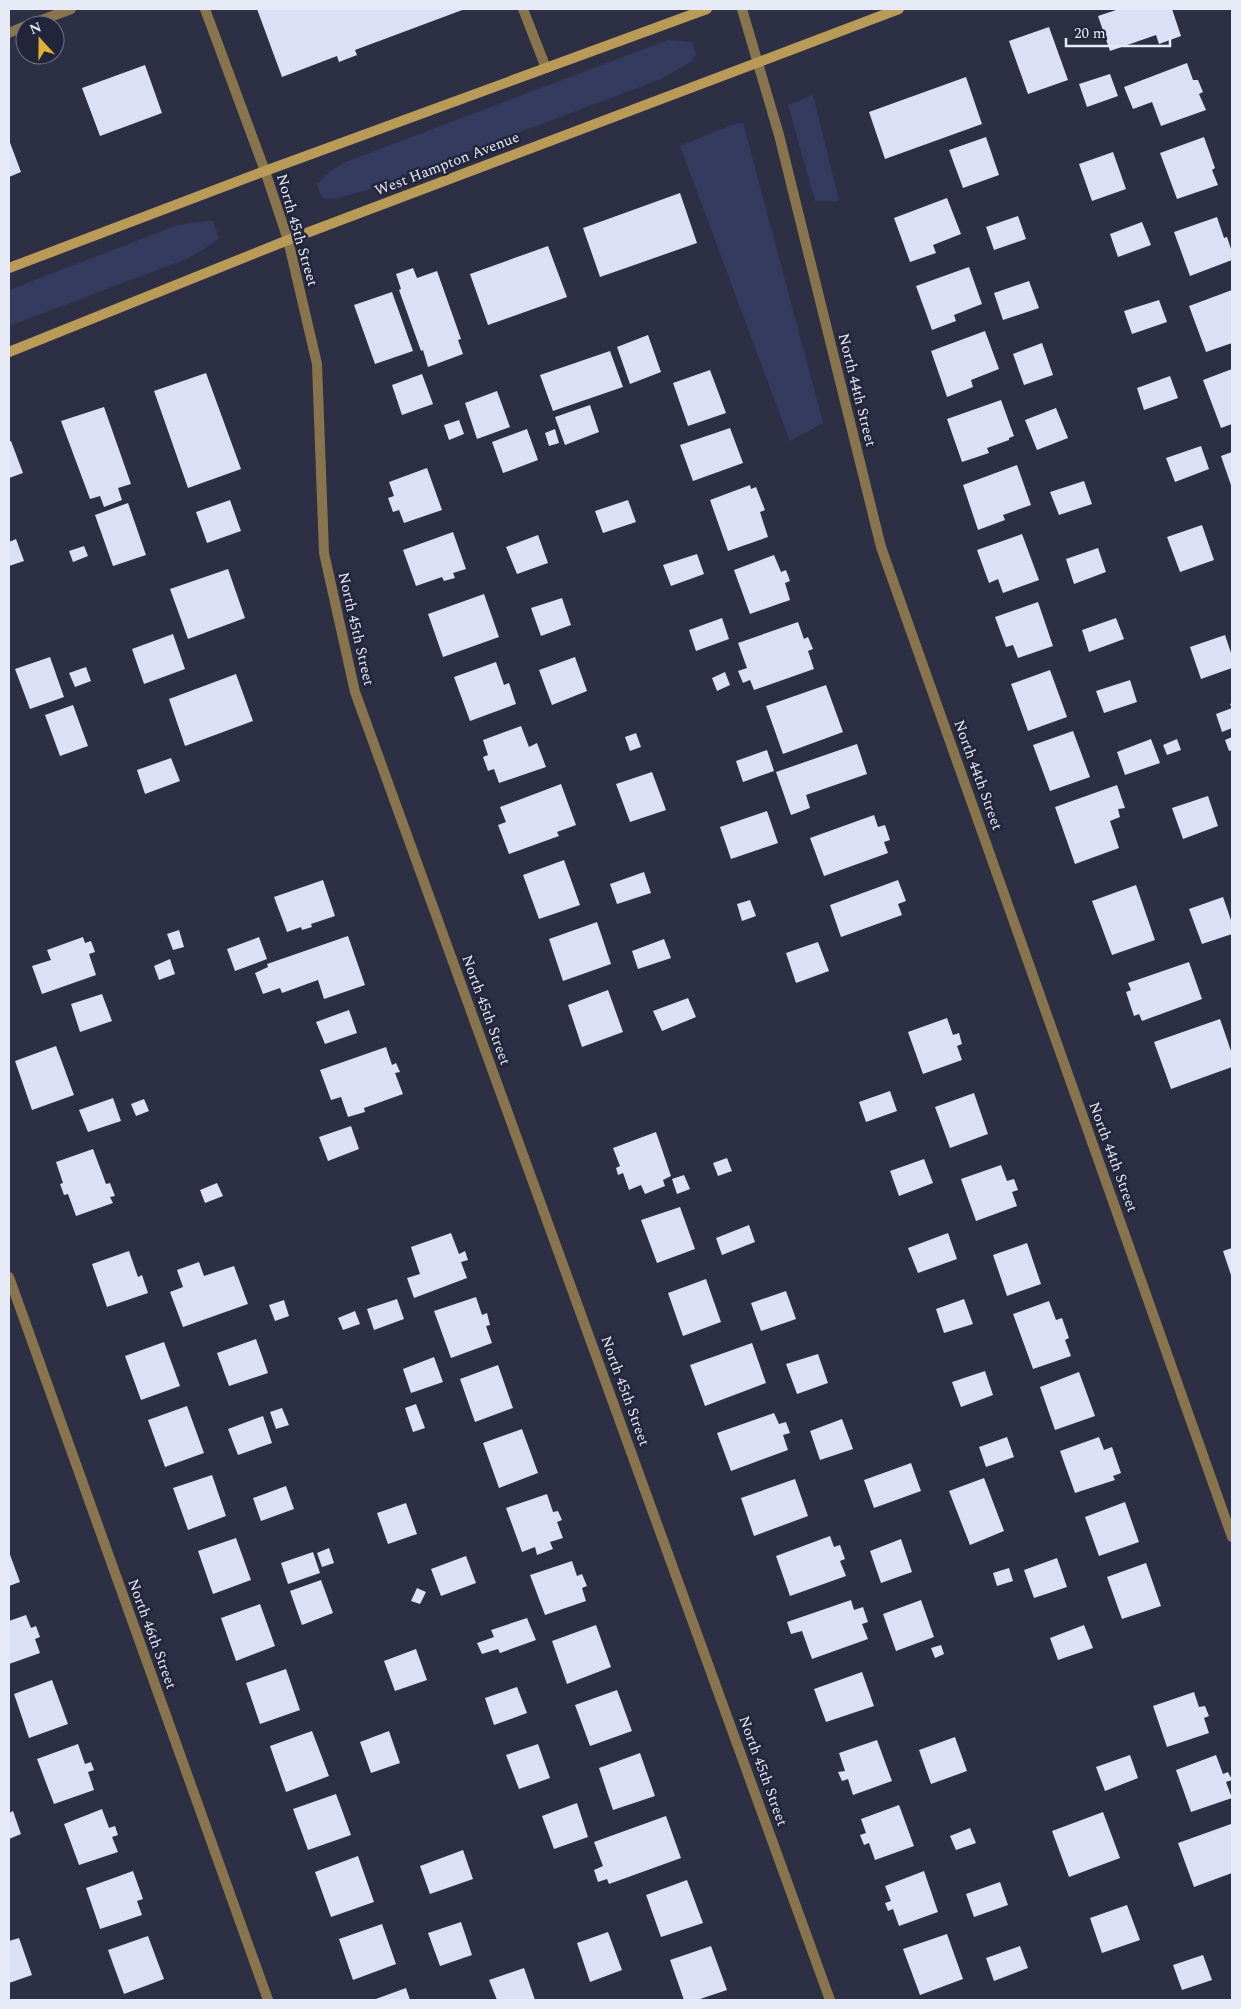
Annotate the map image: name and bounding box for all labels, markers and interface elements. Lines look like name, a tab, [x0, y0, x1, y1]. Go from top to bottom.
north arrow	[15, 15, 65, 65]
scale bar	[1066, 15, 1170, 47]
text: N	[26, 16, 45, 40]
text: 20 m	[1074, 22, 1106, 45]
street label: West Hampton Avenue	[371, 126, 523, 202]
street label: North 45th Street	[270, 171, 324, 289]
street label: North 44th Street	[832, 331, 882, 449]
street label: North 45th Street	[332, 570, 380, 688]
street label: North 44th Street	[947, 717, 1009, 833]
street label: North 45th Street	[455, 952, 517, 1068]
street label: North 44th Street	[1082, 1099, 1144, 1215]
street label: North 45th Street	[594, 1333, 656, 1449]
street label: North 46th Street	[121, 1576, 183, 1692]
street label: North 45th Street	[732, 1713, 794, 1829]

